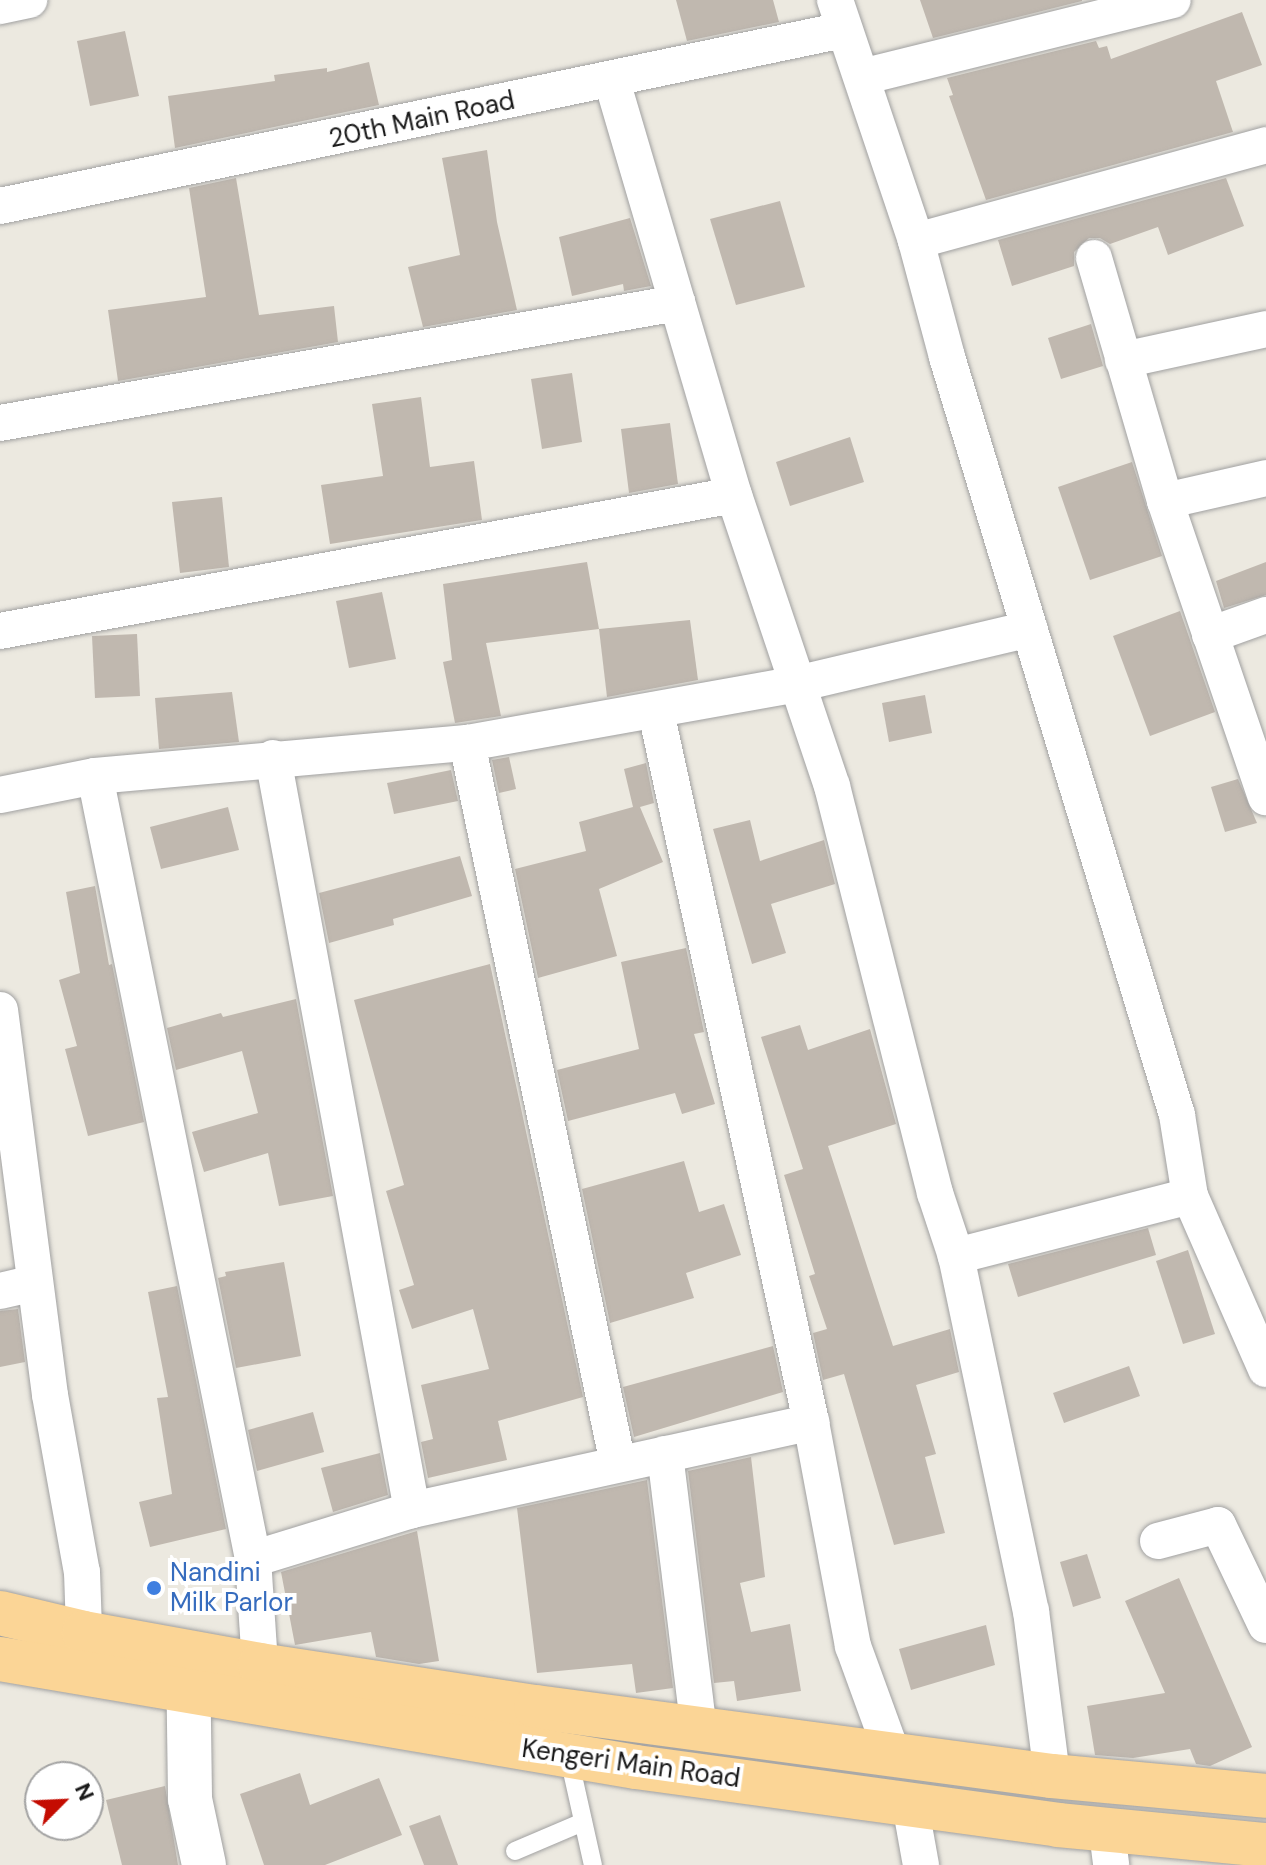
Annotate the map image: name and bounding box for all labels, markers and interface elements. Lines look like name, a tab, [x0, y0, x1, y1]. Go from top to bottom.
street label: 20th Main Road	[326, 85, 518, 155]
place label: Nandini Milk Parlor	[170, 1557, 293, 1618]
marker: Nandini Milk Parlor	[145, 1579, 163, 1597]
street label: Kengeri Main Road	[520, 1733, 742, 1795]
north arrow	[24, 1761, 104, 1841]
text: N	[68, 1779, 101, 1805]

